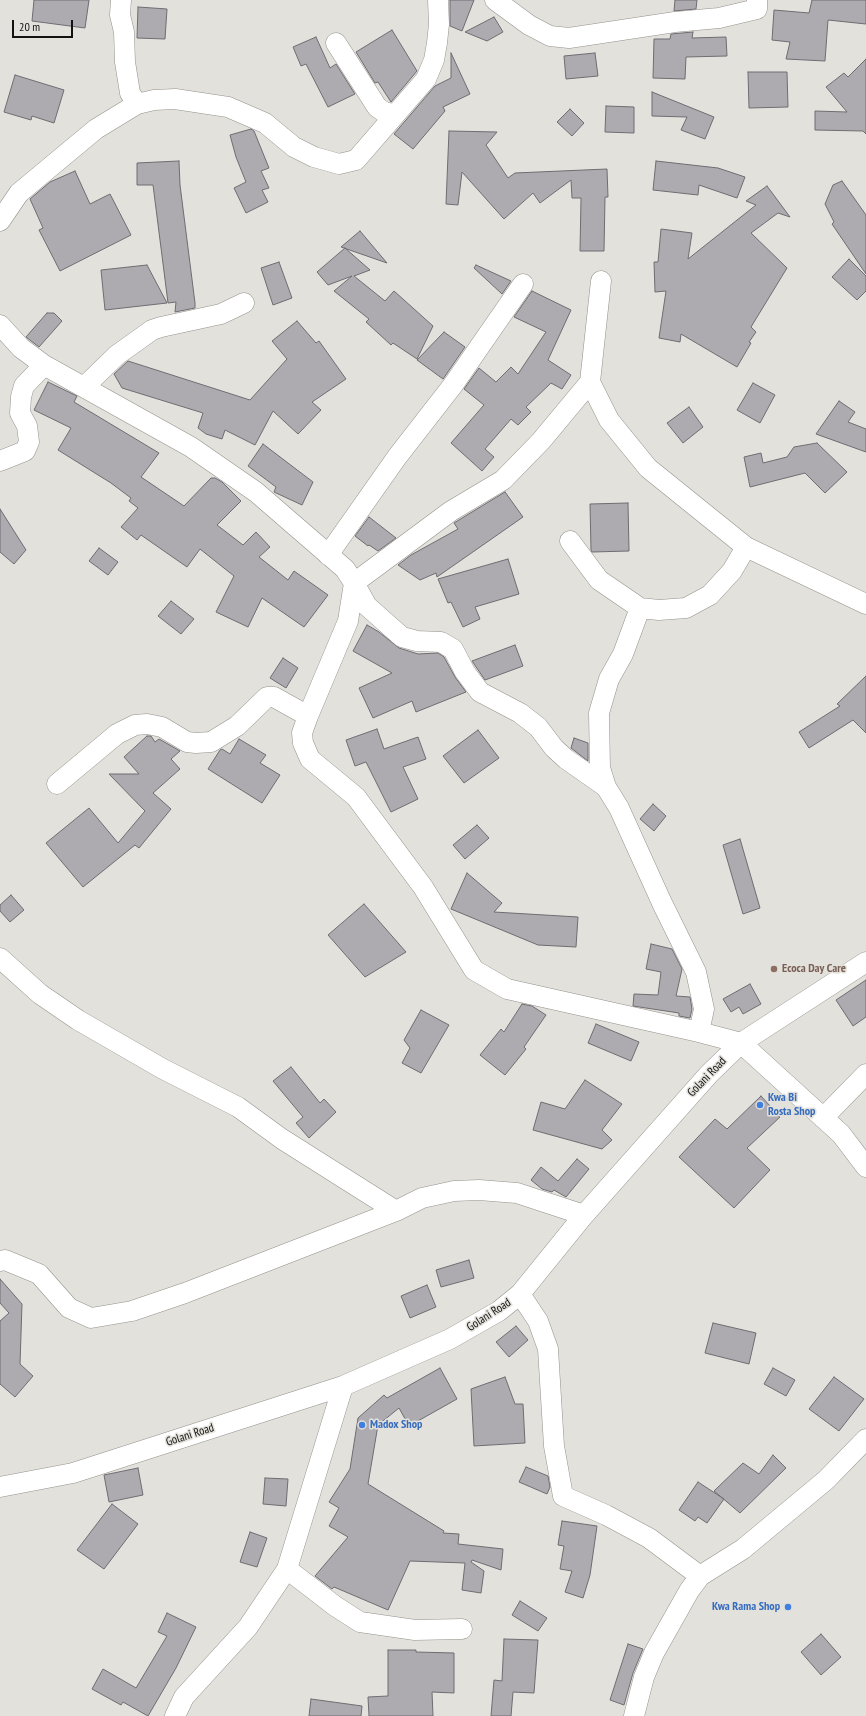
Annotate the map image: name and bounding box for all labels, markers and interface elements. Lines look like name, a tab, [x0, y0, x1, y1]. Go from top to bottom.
scale bar	[14, 12, 75, 38]
text: 20 m	[19, 19, 40, 34]
place label: Ecoca Day Care	[782, 962, 846, 976]
marker: Ecoca Day Care	[769, 964, 779, 974]
street label: Golani Road	[685, 1054, 729, 1100]
place label: Kwa Bi Rosta Shop	[768, 1091, 815, 1119]
marker: Kwa Bi Rosta Shop	[755, 1100, 765, 1110]
street label: Golani Road	[464, 1295, 514, 1335]
place label: Madox Shop	[370, 1418, 422, 1432]
street label: Golani Road	[164, 1420, 216, 1450]
marker: Madox Shop	[357, 1420, 367, 1430]
place label: Kwa Rama Shop	[712, 1600, 780, 1614]
marker: Kwa Rama Shop	[783, 1602, 793, 1612]

